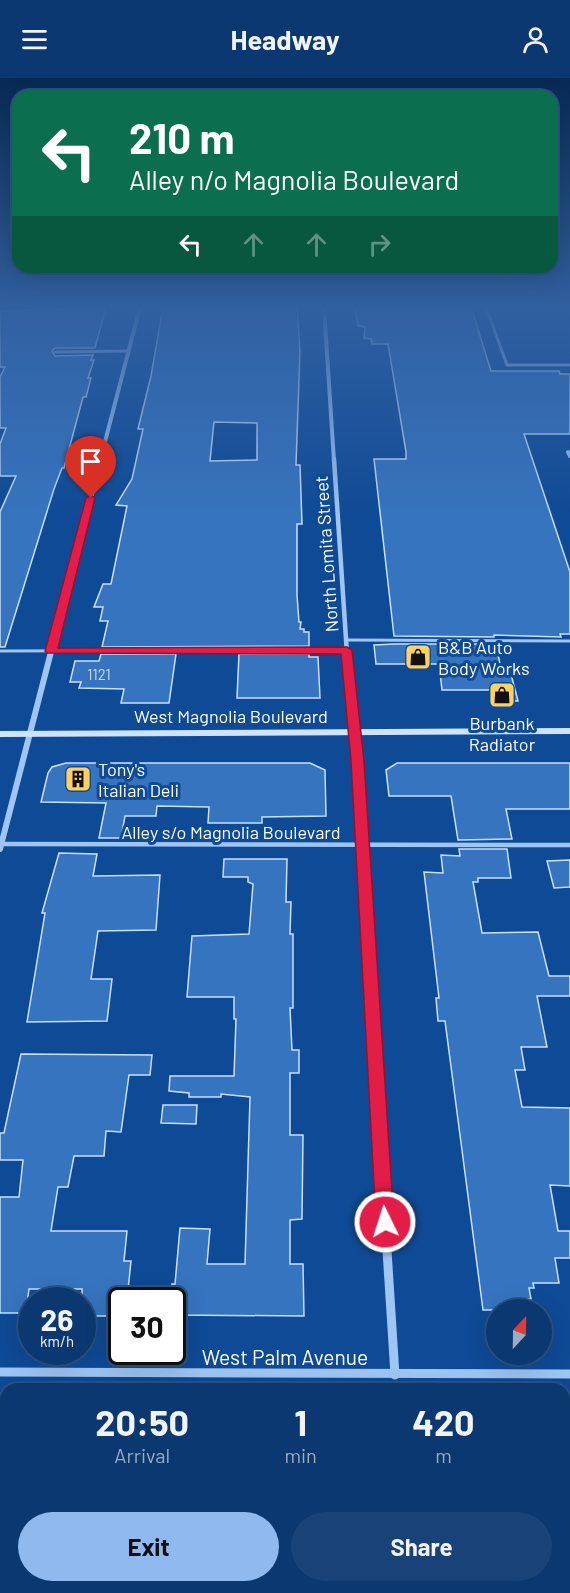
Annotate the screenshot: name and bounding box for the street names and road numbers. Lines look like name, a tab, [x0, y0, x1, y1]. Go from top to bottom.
street label: North Lomita Street	[310, 475, 342, 633]
street label: West Magnolia Boulevard	[134, 705, 328, 727]
street label: Alley s/o Magnolia Boulevard	[121, 821, 341, 843]
street label: West Palm Avenue	[202, 1344, 368, 1369]

